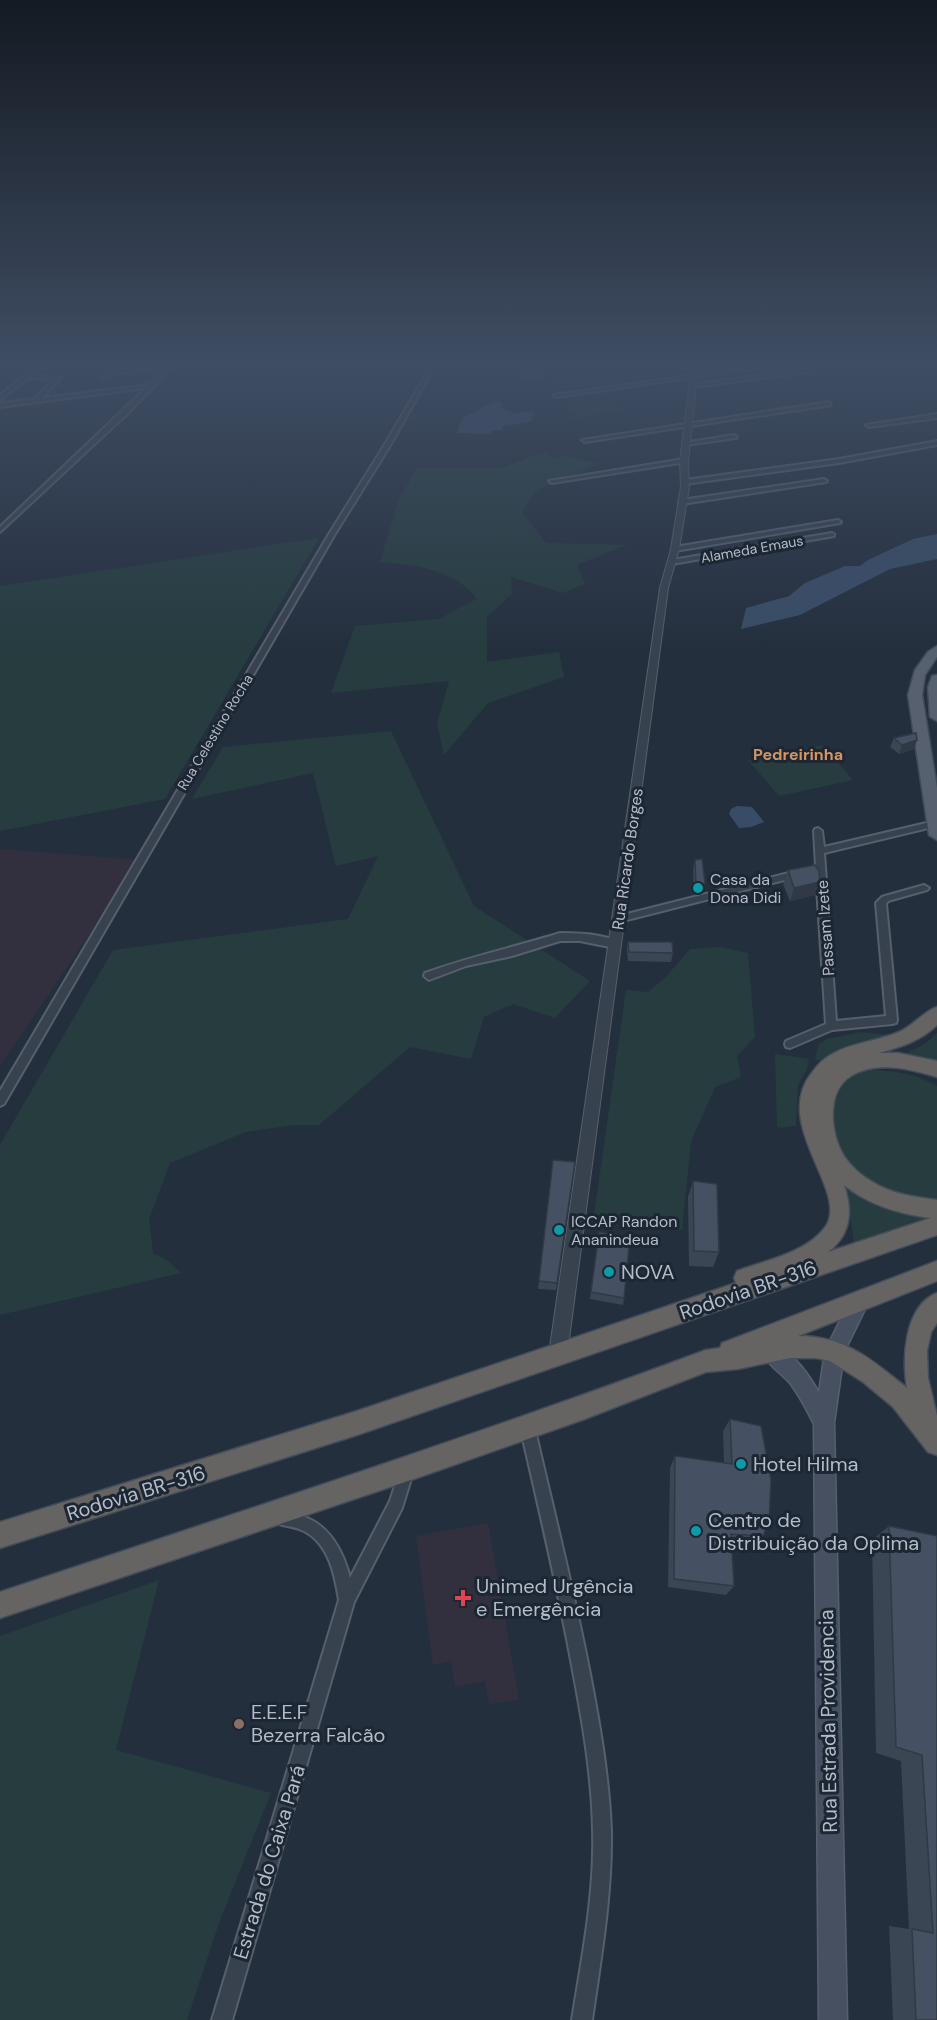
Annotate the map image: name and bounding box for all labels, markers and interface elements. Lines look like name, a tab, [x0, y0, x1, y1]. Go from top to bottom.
street label: Alameda Emaus	[699, 531, 805, 567]
street label: Rua Celestino Rocha	[173, 671, 257, 793]
district label: Pedreirinha	[753, 744, 843, 765]
street label: Rua Ricardo Borges	[607, 787, 648, 931]
place label: Casa da Dona Didi	[710, 869, 781, 908]
street label: Passam Izete	[812, 879, 839, 977]
marker: Casa da Dona Didi	[691, 881, 705, 895]
place label: ICCAP Randon Ananindeua	[571, 1211, 677, 1250]
marker: ICCAP Randon Ananindeua	[552, 1223, 566, 1237]
street label: Rodovia BR-316	[676, 1254, 820, 1326]
place label: NOVA	[621, 1259, 674, 1285]
marker: NOVA	[602, 1265, 616, 1279]
place label: Hotel Hilma	[753, 1451, 858, 1477]
marker: Hotel Hilma	[734, 1457, 748, 1471]
street label: Rodovia BR-316	[64, 1460, 208, 1526]
place label: Centro de Distribuição da Oplima	[708, 1507, 919, 1556]
marker: Centro de Distribuição da Oplima	[689, 1524, 703, 1538]
place label: Unimed Urgência e Emergência	[476, 1573, 633, 1622]
marker: Unimed Urgência e Emergência	[454, 1589, 472, 1607]
street label: Rua Estrada Providencia	[813, 1609, 843, 1833]
place label: E.E.E.F Bezerra Falcão	[251, 1699, 385, 1748]
marker: E.E.E.F Bezerra Falcão	[232, 1717, 246, 1731]
street label: Estrada do Caixa Pará	[227, 1762, 311, 1962]

